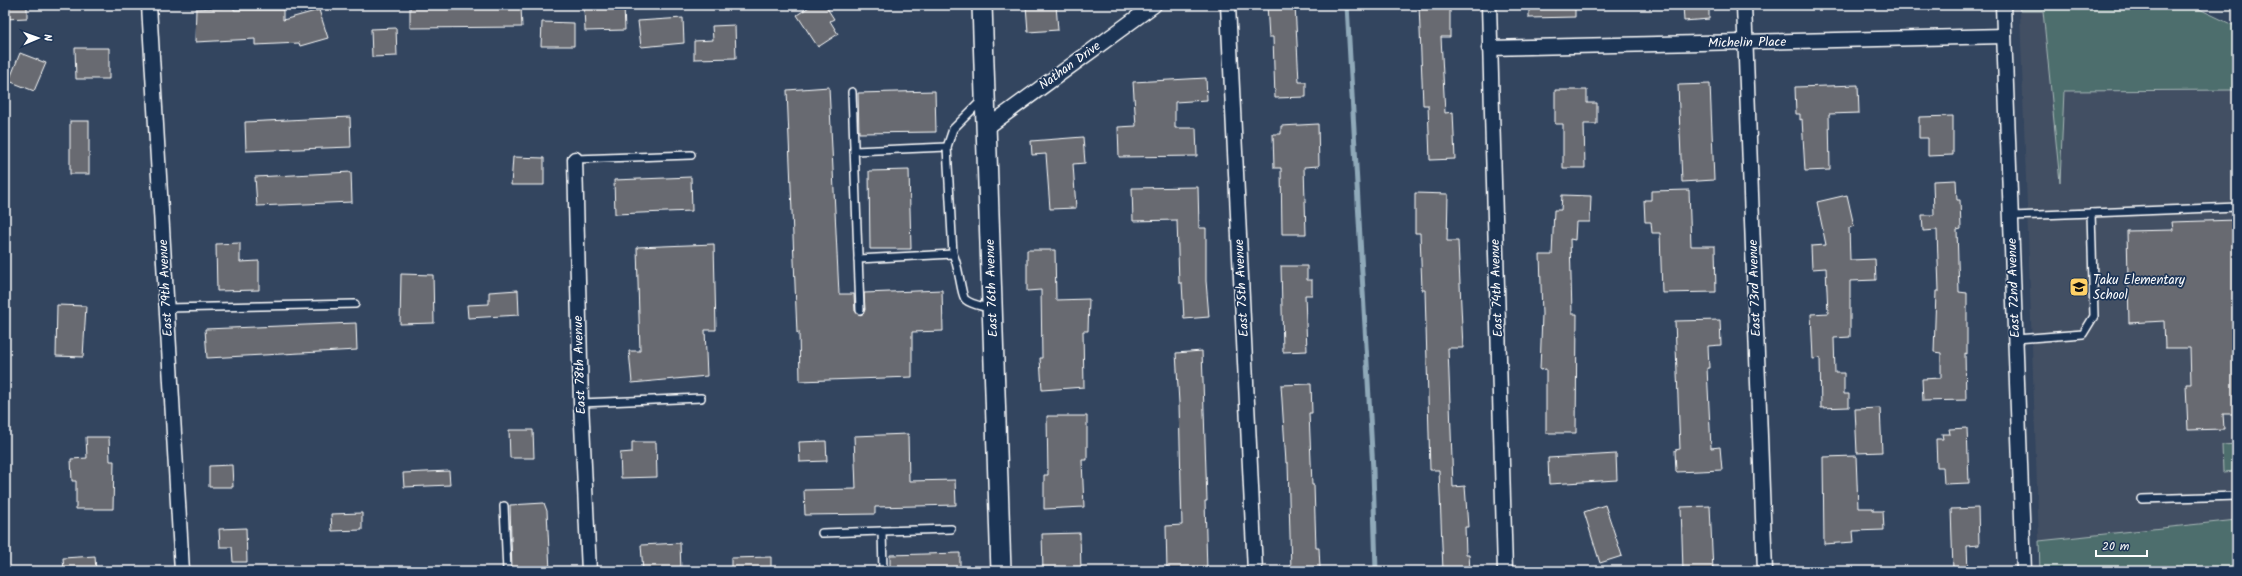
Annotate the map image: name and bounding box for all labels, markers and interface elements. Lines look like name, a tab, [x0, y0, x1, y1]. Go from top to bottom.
north arrow	[18, 18, 58, 58]
street label: Michelin Place	[1708, 32, 1786, 54]
text: N	[38, 34, 56, 42]
street label: Nathan Drive	[1035, 36, 1106, 96]
street label: East 76th Avenue	[980, 238, 1004, 337]
street label: East 75th Avenue	[1229, 238, 1255, 337]
street label: East 74th Avenue	[1485, 238, 1509, 337]
street label: East 72nd Avenue	[2002, 238, 2026, 338]
street label: East 79th Avenue	[153, 239, 179, 337]
street label: East 73rd Avenue	[1743, 239, 1767, 337]
place label: Taku Elementary School	[2093, 270, 2186, 306]
school or university icon: Taku Elementary School	[2068, 276, 2090, 298]
street label: East 78th Avenue	[568, 315, 592, 415]
scale bar	[2096, 532, 2147, 558]
text: 20 m	[2102, 537, 2130, 556]

